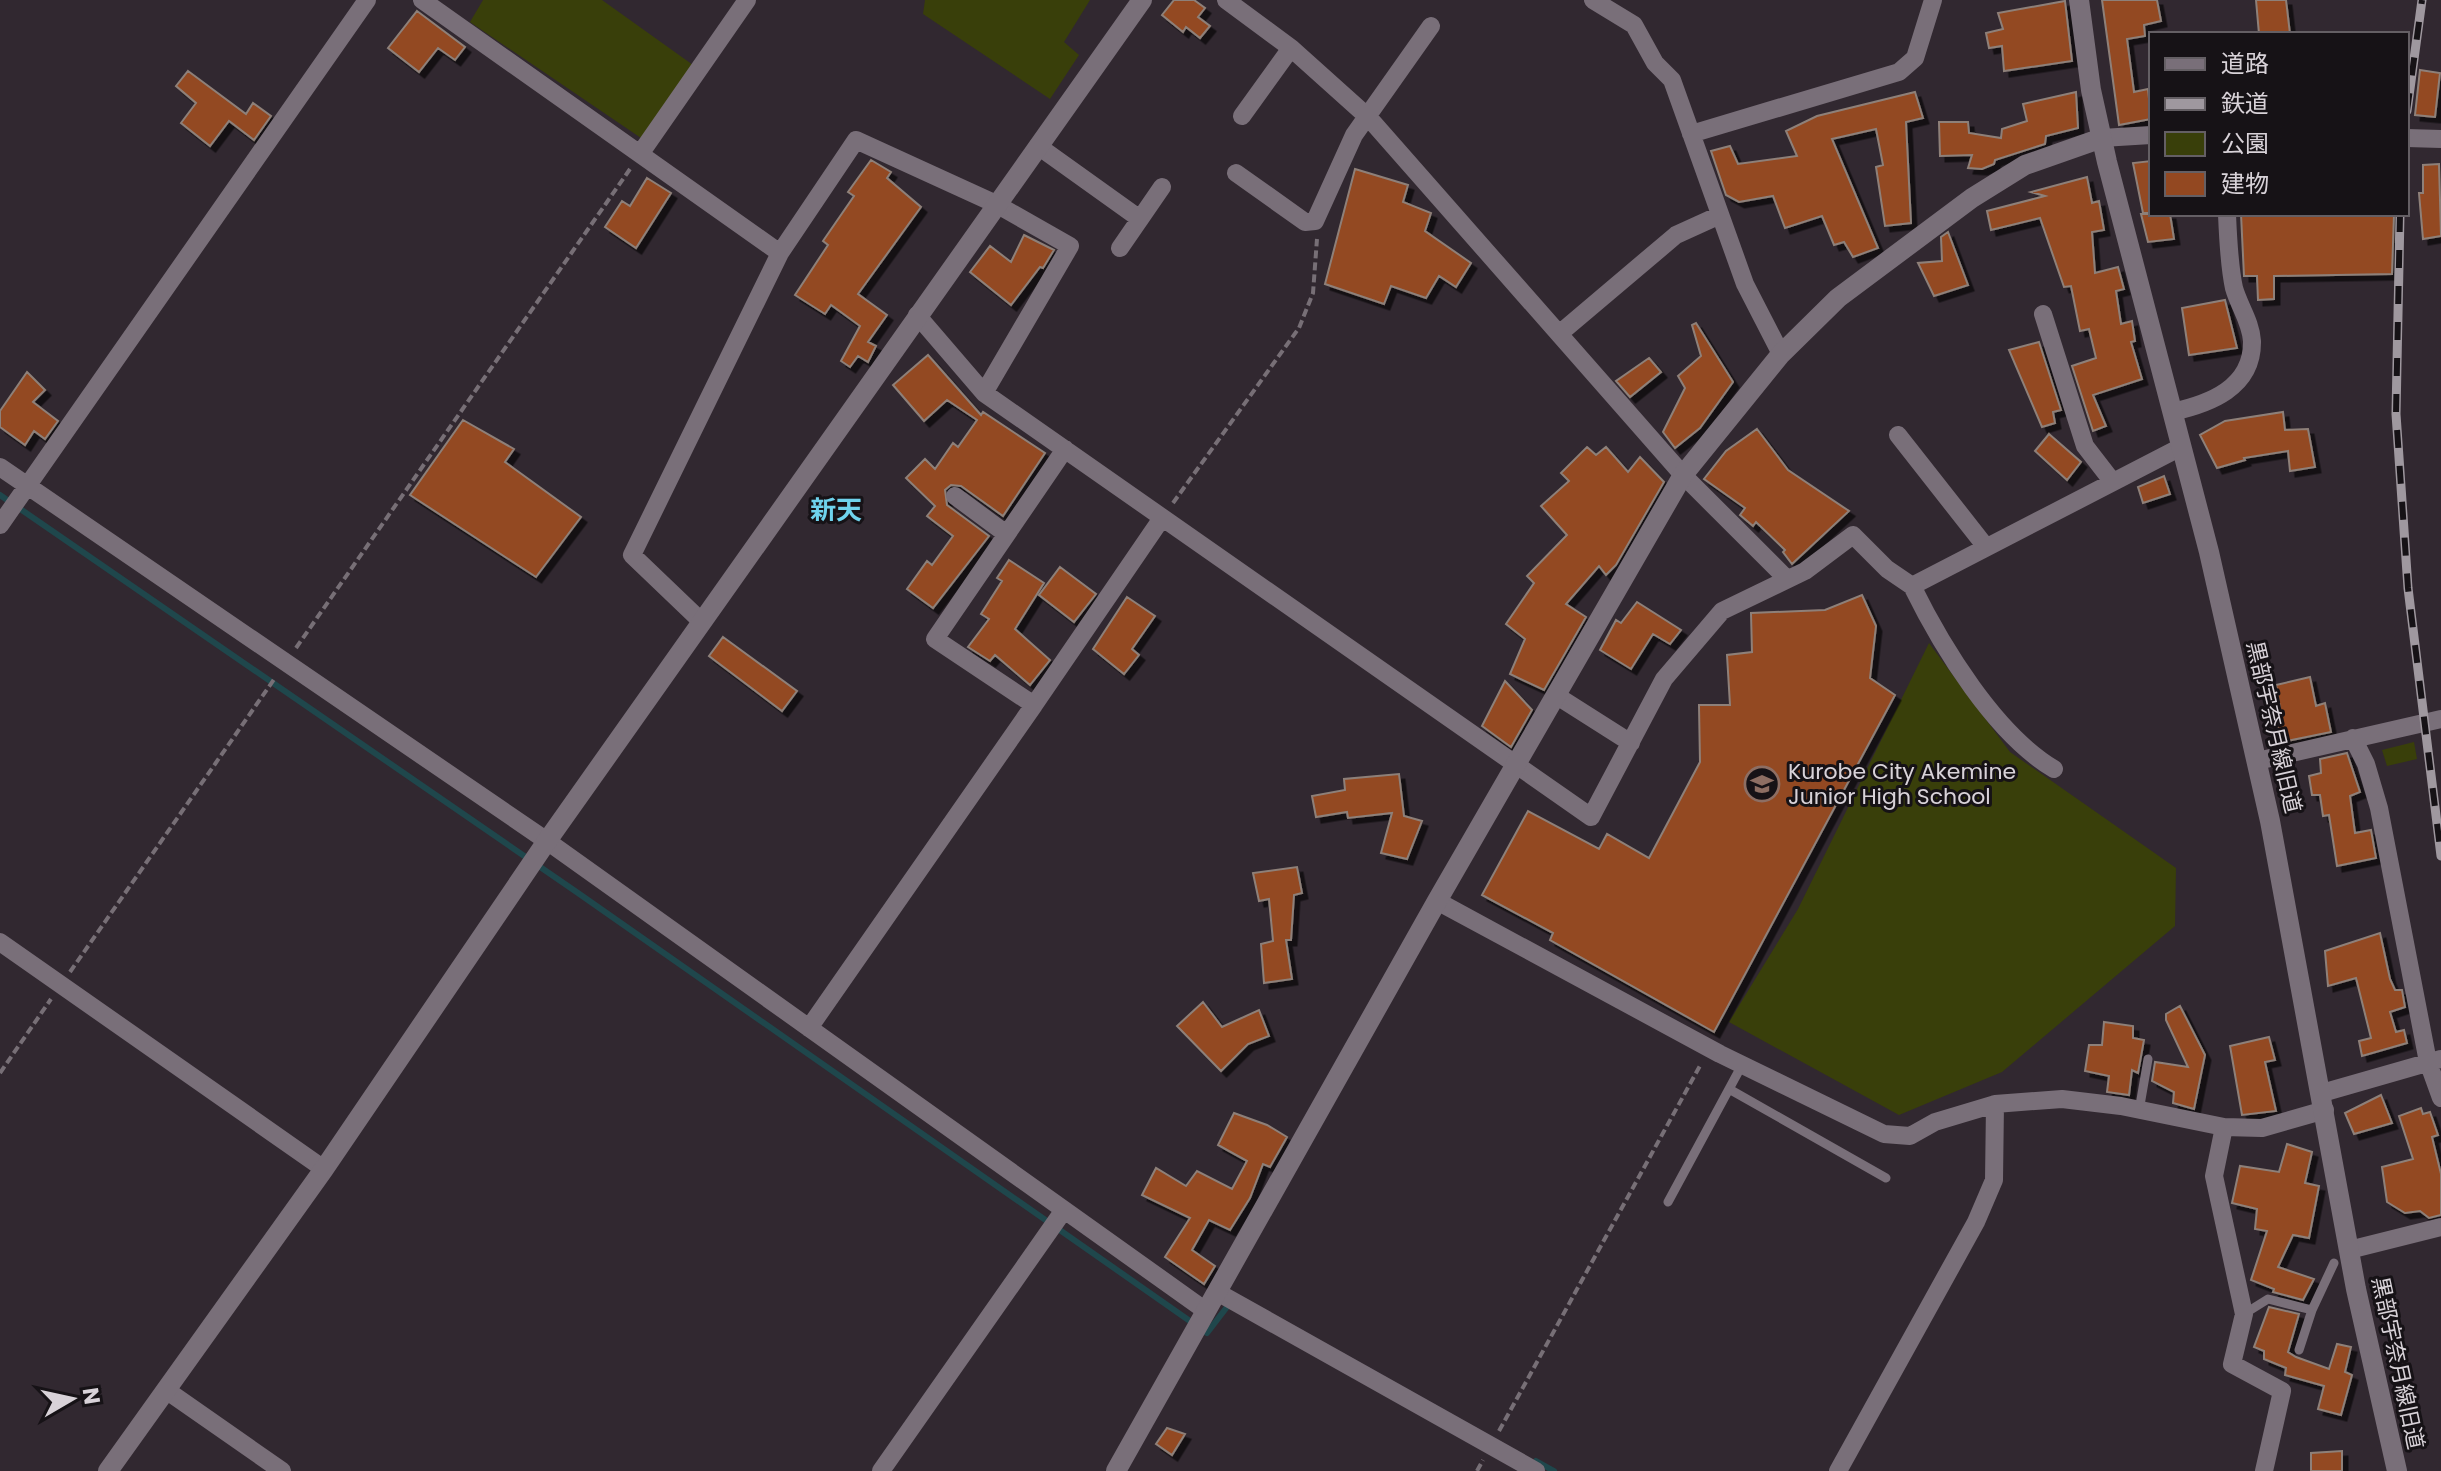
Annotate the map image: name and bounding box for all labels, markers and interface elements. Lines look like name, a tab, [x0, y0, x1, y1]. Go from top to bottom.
legend	[2149, 32, 2409, 216]
text: 道路	[2221, 47, 2269, 80]
text: 鉄道	[2221, 87, 2269, 120]
text: 公園	[2221, 127, 2269, 160]
text: 建物	[2221, 167, 2269, 200]
district label: 新天	[810, 492, 862, 528]
street label: 黒部宇奈月線旧道	[2239, 638, 2309, 816]
place label: Kurobe City Akemine Junior High School	[1788, 756, 2016, 812]
school or university icon: Kurobe City Akemine Junior High School	[1743, 765, 1781, 803]
street label: 黒部宇奈月線旧道	[2365, 1274, 2431, 1452]
north arrow	[32, 1359, 112, 1439]
text: N	[75, 1385, 108, 1407]

